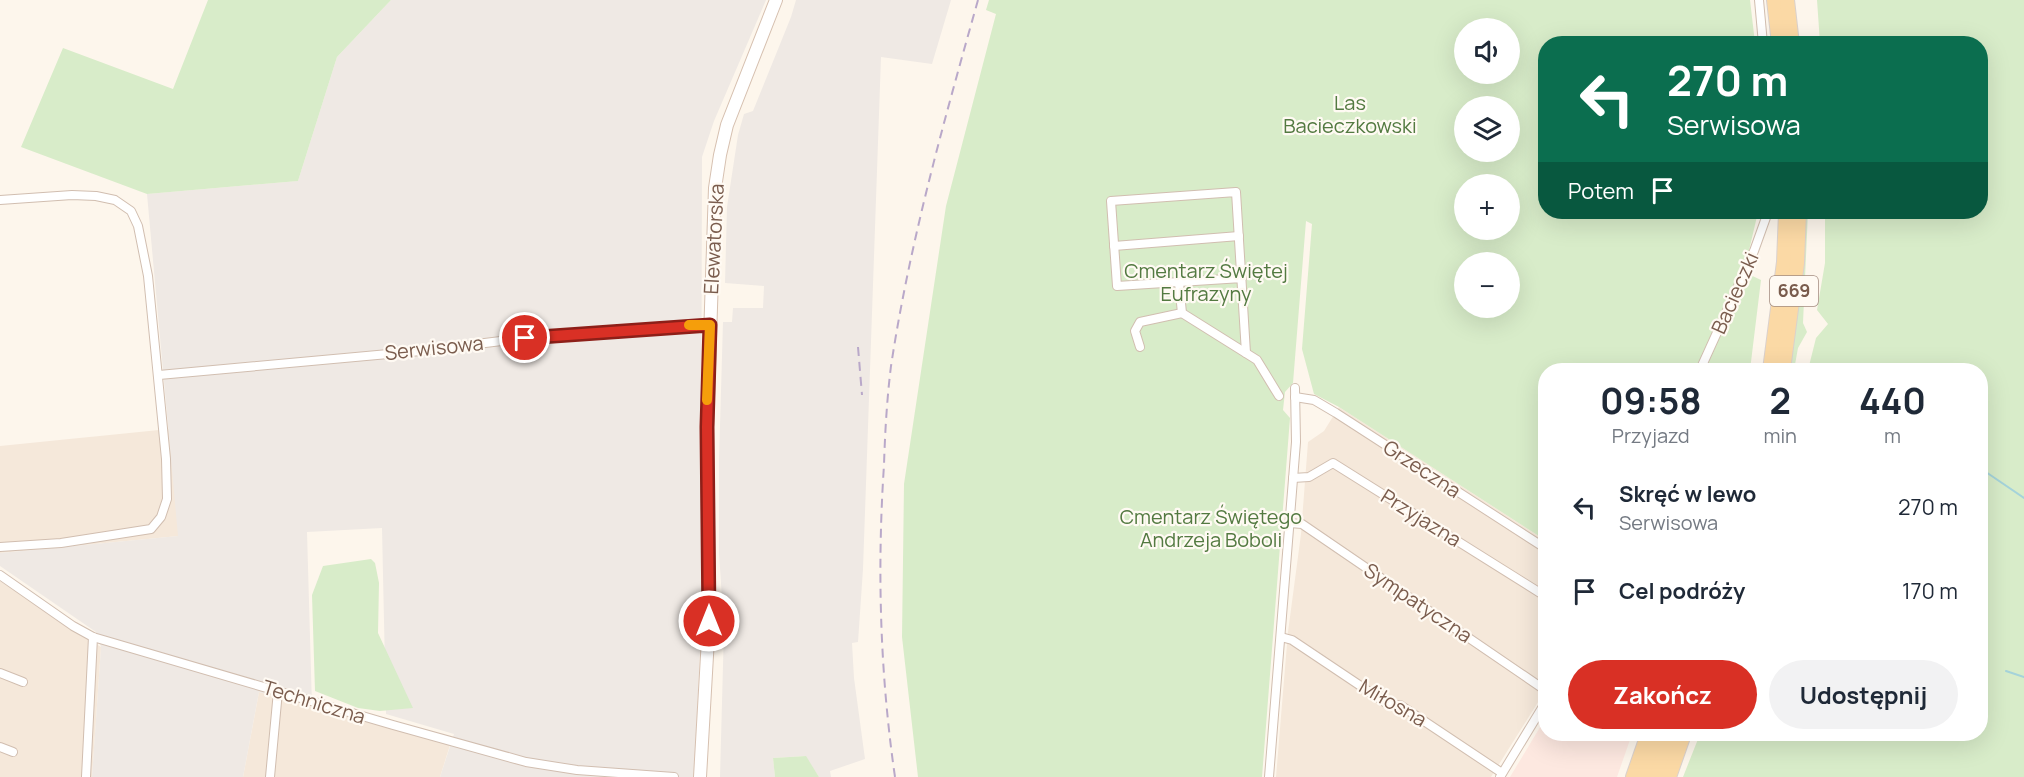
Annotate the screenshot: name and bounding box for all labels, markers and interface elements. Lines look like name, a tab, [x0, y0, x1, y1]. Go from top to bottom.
map controls	[1454, 18, 1520, 318]
button: sound	[1454, 18, 1520, 84]
text: 270 m	[1667, 51, 1788, 109]
icon: left	[1568, 60, 1646, 138]
park label: Las Bacieczkowski	[1283, 89, 1417, 139]
button: layers	[1454, 96, 1520, 162]
text: Serwisowa	[1667, 106, 1801, 143]
button: +	[1454, 174, 1520, 240]
icon: arrive	[1646, 174, 1679, 207]
text: Potem	[1568, 176, 1634, 206]
street label: Elewatorska	[697, 183, 730, 295]
street label: Bacieczki	[1705, 248, 1765, 338]
button: −	[1454, 252, 1520, 318]
park label: Cmentarz Świętej Eufrazyny	[1124, 257, 1288, 307]
road number: 669	[1770, 276, 1818, 306]
pin	[499, 312, 550, 363]
icon: arrive	[508, 321, 541, 354]
street label: Serwisowa	[383, 329, 485, 366]
text: 09:58	[1600, 376, 1702, 425]
text: 2	[1770, 376, 1791, 425]
text: 440	[1859, 376, 1926, 425]
text: Przyjazd	[1612, 422, 1690, 449]
text: min	[1763, 422, 1797, 449]
text: m	[1884, 422, 1901, 449]
street label: Grzeczna	[1378, 433, 1466, 504]
text: Skręć w lewo	[1619, 479, 1756, 509]
street label: Przyjazna	[1376, 482, 1466, 553]
icon: left	[1568, 491, 1601, 524]
text: 270 m	[1898, 492, 1958, 522]
park label: Cmentarz Świętego Andrzeja Boboli	[1120, 503, 1302, 553]
text: Serwisowa	[1619, 509, 1718, 536]
street label: Sympatyczna	[1359, 556, 1478, 649]
icon: arrive	[1568, 575, 1601, 608]
text: Cel podróży	[1619, 576, 1745, 606]
text: 170 m	[1902, 576, 1958, 606]
position arrow	[677, 589, 741, 653]
button: Zakończ	[1568, 660, 1757, 729]
button: Udostępnij	[1769, 660, 1958, 729]
street label: Miłosna	[1355, 672, 1432, 733]
street label: Techniczna	[259, 673, 369, 730]

